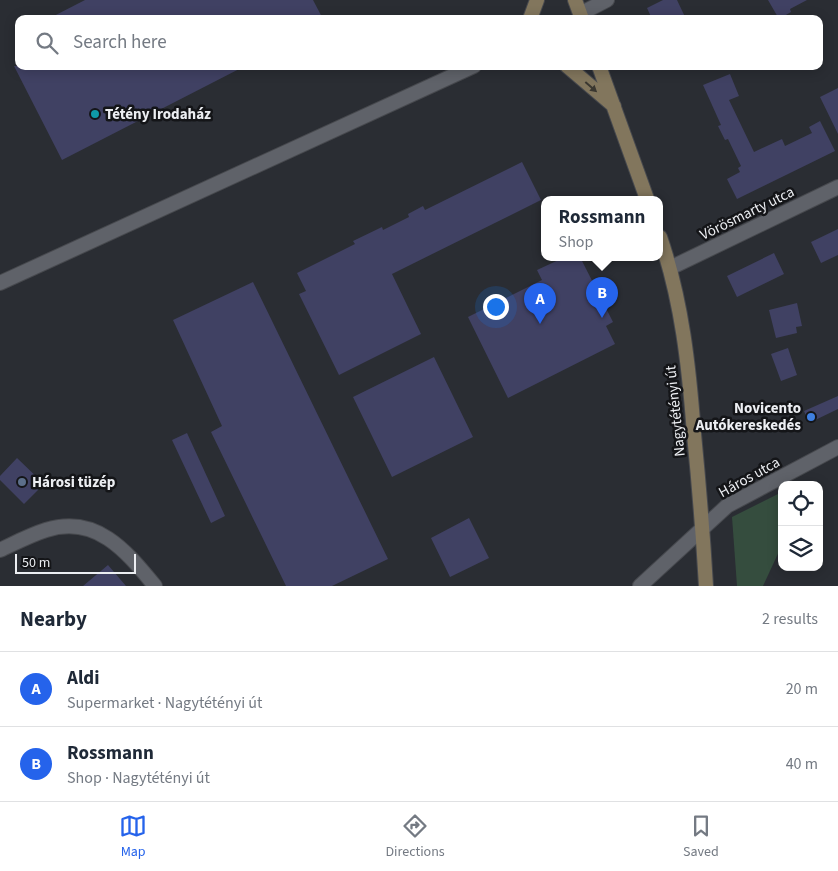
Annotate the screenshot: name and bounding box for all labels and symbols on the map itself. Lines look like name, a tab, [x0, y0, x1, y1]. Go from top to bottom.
one-way arrow	[585, 81, 598, 92]
place label: Tétény Irodaház	[105, 104, 211, 125]
marker: Tétény Irodaház	[89, 108, 101, 120]
street label: Vörösmarty utca	[696, 182, 798, 245]
pin: B	[586, 277, 618, 318]
pin: A	[524, 283, 556, 324]
your location	[483, 294, 509, 320]
street label: Nagytétényi út	[660, 364, 691, 458]
place label: Novicento Autókereskedés	[695, 398, 801, 436]
marker: Novicento Autókereskedés	[805, 411, 817, 423]
street label: Háros utca	[715, 452, 784, 503]
place label: Hárosi tüzép	[32, 472, 116, 493]
marker: Hárosi tüzép	[16, 476, 28, 488]
scale bar	[15, 551, 136, 574]

